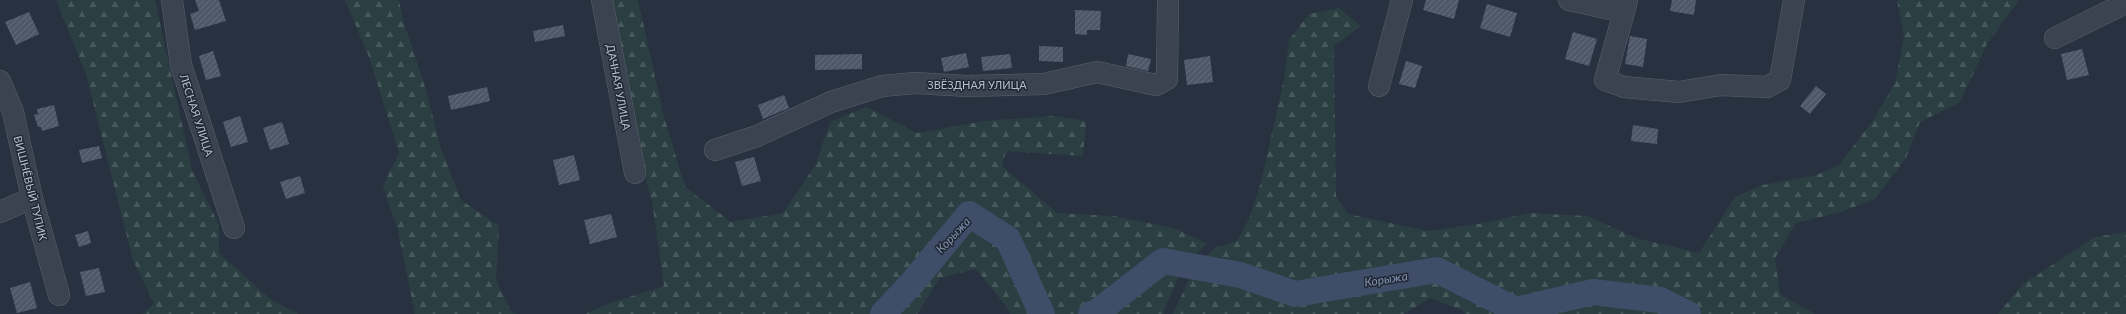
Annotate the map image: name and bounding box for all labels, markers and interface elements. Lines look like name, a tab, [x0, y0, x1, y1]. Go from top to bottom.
street label: ДАЧНАЯ УЛИЦА	[604, 43, 634, 132]
street label: ЛЕСНАЯ УЛИЦА	[177, 71, 217, 158]
street label: ЗВЁЗДНАЯ УЛИЦА	[927, 78, 1027, 91]
street label: ВИШНЁВЫЙ ТУПИК	[12, 134, 50, 242]
water label: Корыжа	[933, 214, 973, 256]
water label: Корыжа	[1363, 268, 1409, 290]

